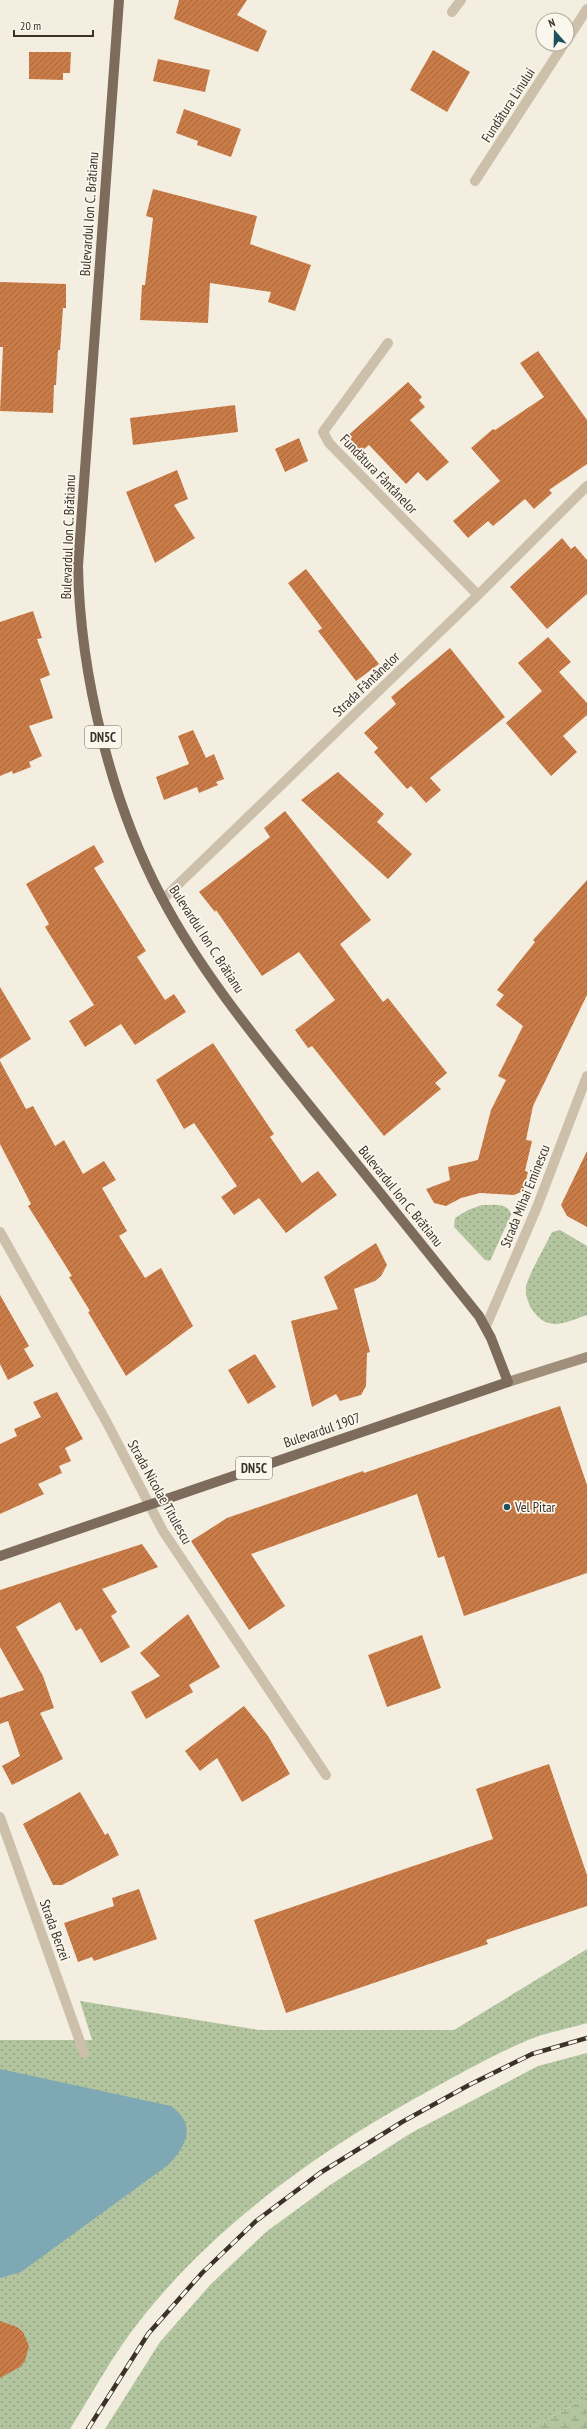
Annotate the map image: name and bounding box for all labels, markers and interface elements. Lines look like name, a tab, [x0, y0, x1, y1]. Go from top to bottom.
scale bar	[14, 12, 93, 38]
north arrow	[535, 12, 575, 52]
text: N	[546, 15, 557, 30]
text: 20 m	[20, 18, 41, 33]
street label: Fundătura Linului	[477, 64, 539, 146]
street label: Bulevardul Ion C. Brătianu	[76, 151, 102, 277]
street label: Fundătura Fântânelor	[336, 430, 422, 518]
street label: Bulevardul Ion C. Brătianu	[57, 474, 79, 600]
street label: Strada Fântânelor	[329, 648, 403, 720]
road number: DN5C	[85, 726, 121, 748]
street label: Bulevardul Ion C. Brătianu	[165, 882, 249, 996]
street label: Bulevardul Ion C. Brătianu	[355, 1142, 447, 1250]
street label: Strada Mihai Eminescu	[496, 1142, 554, 1250]
street label: Bulevardul 1907	[281, 1408, 363, 1452]
street label: Strada Nicolae Titulescu	[124, 1437, 196, 1547]
road number: DN5C	[236, 1457, 272, 1479]
place label: Vel Pitar	[514, 1498, 556, 1516]
marker: Vel Pitar	[502, 1502, 512, 1512]
street label: Strada Berzei	[36, 1897, 74, 1963]

